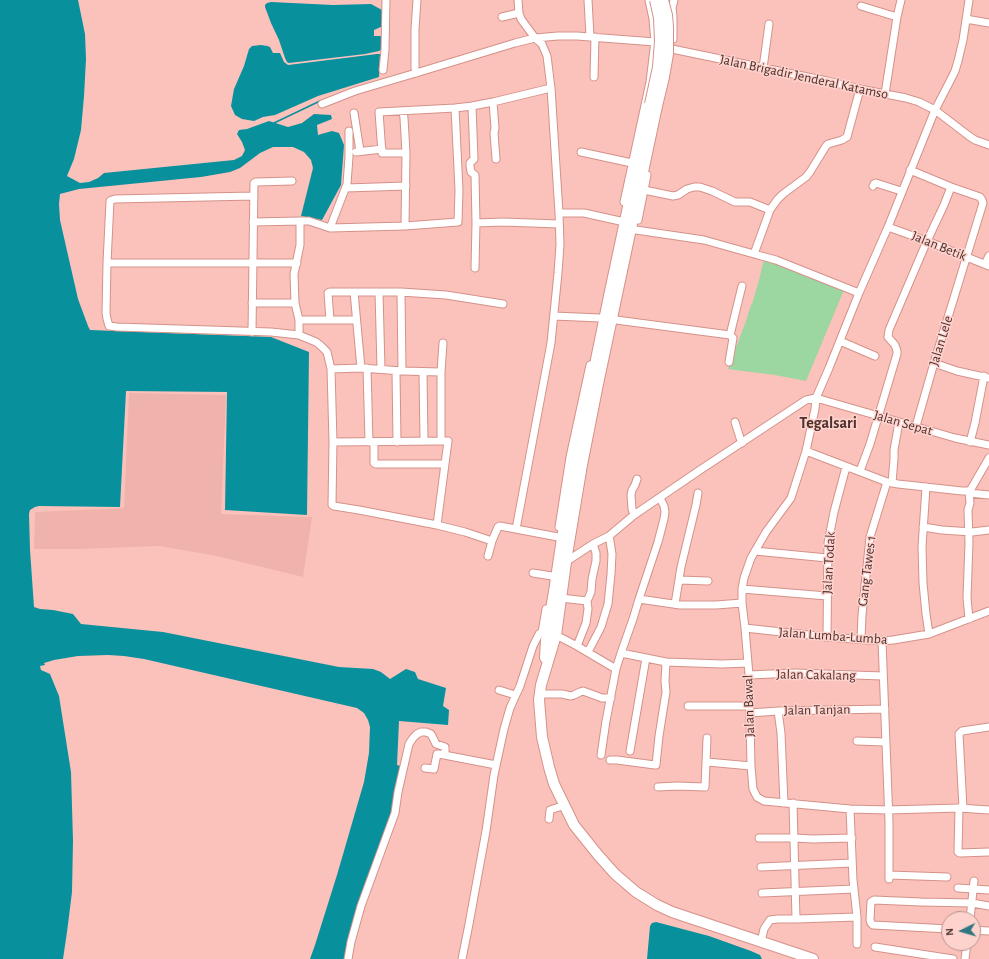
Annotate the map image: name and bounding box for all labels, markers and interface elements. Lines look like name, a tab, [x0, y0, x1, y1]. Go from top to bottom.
street label: Jalan Brigadir Jenderal Katamso	[718, 51, 890, 103]
street label: Jalan Betik	[909, 227, 969, 265]
street label: Jalan Lele	[925, 314, 957, 368]
street label: Jalan Sepat	[872, 407, 934, 439]
district label: Tegalsari	[799, 413, 857, 433]
street label: Jalan Todak	[819, 531, 839, 595]
street label: Gang Tawes 1	[854, 535, 880, 607]
street label: Jalan Lumba-Lumba	[778, 624, 888, 648]
street label: Jalan Cakalang	[776, 666, 856, 684]
street label: Jalan Bawal	[740, 674, 758, 738]
street label: Jalan Tanjan	[784, 701, 850, 719]
north arrow	[941, 911, 981, 951]
text: N	[944, 928, 955, 936]

